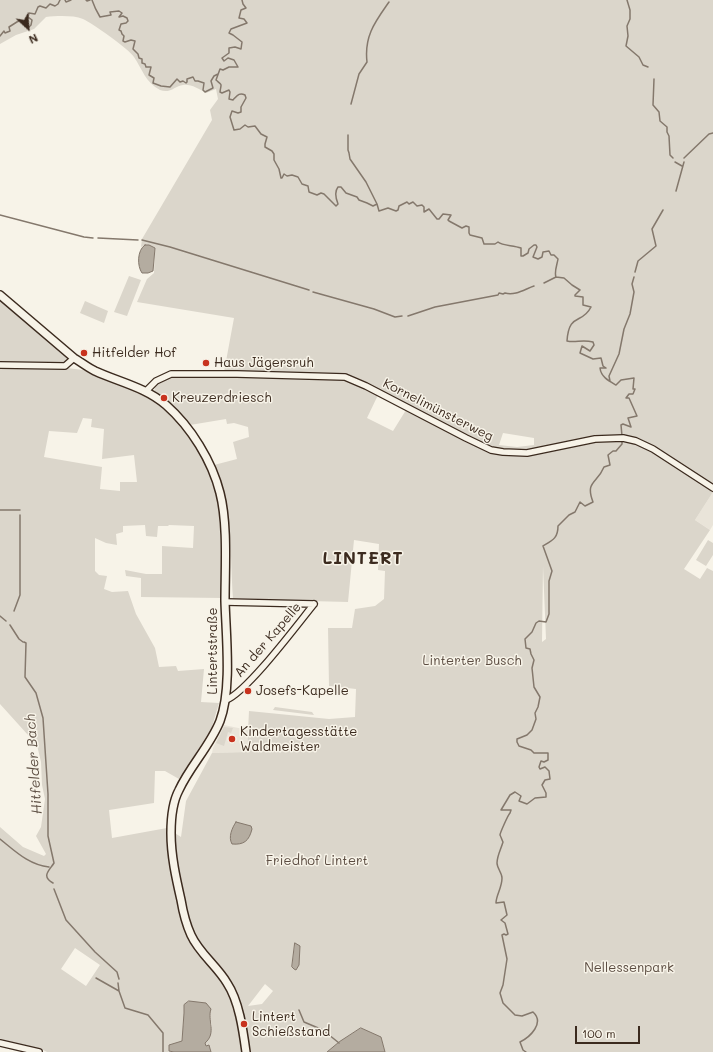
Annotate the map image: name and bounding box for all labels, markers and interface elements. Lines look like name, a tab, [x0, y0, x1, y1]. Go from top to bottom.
north arrow	[8, 8, 48, 48]
text: N	[26, 31, 41, 48]
place label: Hitfelder Hof	[92, 345, 176, 361]
marker: Hitfelder Hof	[79, 348, 89, 358]
place label: Haus Jägersruh	[214, 355, 314, 371]
marker: Haus Jägersruh	[201, 358, 211, 368]
street label: Kornelimünsterweg	[380, 375, 496, 445]
place label: Kreuzerdriesch	[172, 390, 271, 406]
marker: Kreuzerdriesch	[159, 393, 169, 403]
district label: LINTERT	[322, 549, 404, 569]
street label: An der Kapelle	[231, 599, 305, 681]
street label: Lintertstraße	[205, 608, 221, 694]
park label: Linterter Busch	[422, 653, 522, 669]
place label: Josefs-Kapelle	[256, 683, 349, 699]
marker: Josefs-Kapelle	[243, 686, 253, 696]
water label: Hitfelder Bach	[22, 713, 46, 815]
place label: Kindertagesstätte Waldmeister	[240, 724, 357, 755]
marker: Kindertagesstätte Waldmeister	[227, 734, 237, 744]
park label: Friedhof Lintert	[266, 853, 368, 869]
park label: Nellessenpark	[584, 960, 674, 976]
place label: Lintert Schießstand	[252, 1009, 330, 1040]
scale bar	[577, 1018, 642, 1044]
marker: Lintert Schießstand	[239, 1019, 249, 1029]
text: 100 m	[582, 1025, 616, 1041]

